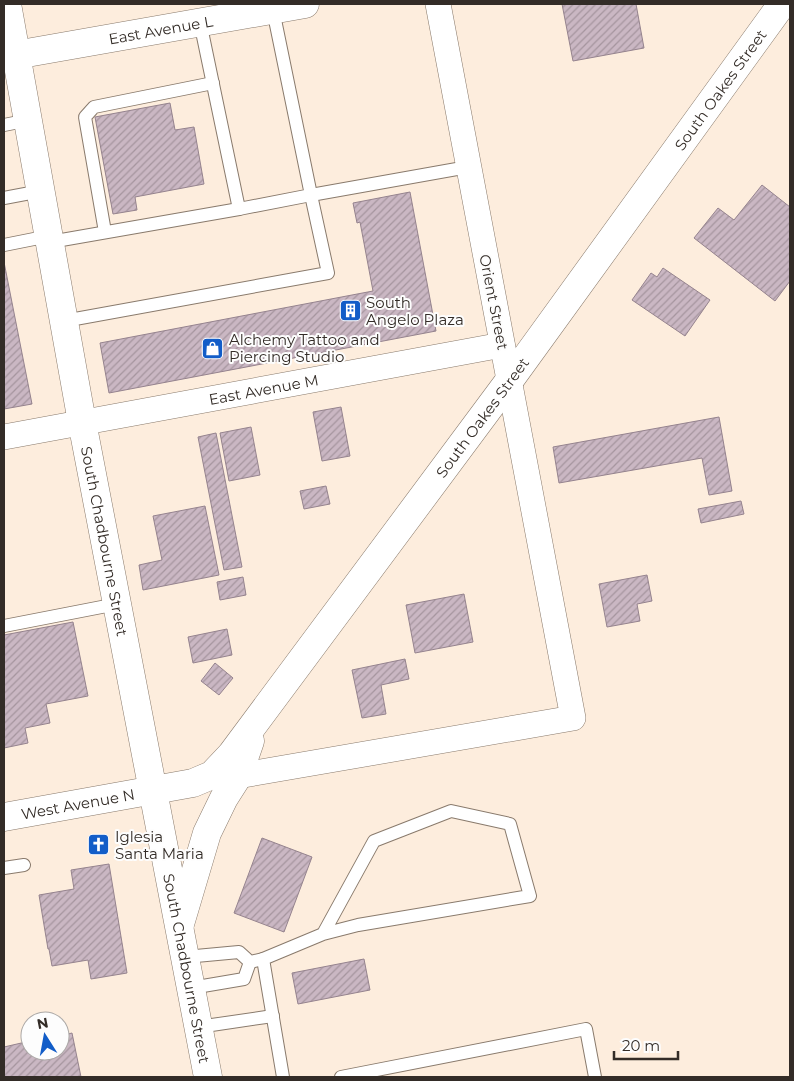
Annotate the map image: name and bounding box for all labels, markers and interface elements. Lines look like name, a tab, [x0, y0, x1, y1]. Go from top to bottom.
street label: East Avenue L	[107, 11, 214, 48]
street label: South Oakes Street	[670, 25, 770, 154]
street label: Orient Street	[475, 253, 513, 351]
place label: South Angelo Plaza	[366, 293, 464, 329]
building icon: South Angelo Plaza	[338, 299, 362, 323]
place label: Alchemy Tattoo and Piercing Studio	[229, 330, 380, 366]
shop icon: Alchemy Tattoo and Piercing Studio	[201, 336, 225, 360]
street label: South Oakes Street	[431, 353, 533, 481]
street label: East Avenue M	[207, 370, 320, 408]
street label: South Chadbourne Street	[77, 445, 132, 638]
street label: West Avenue N	[20, 784, 136, 823]
place label: Iglesia Santa Maria	[115, 827, 204, 863]
church icon: Iglesia Santa Maria	[87, 833, 111, 857]
street label: South Chadbourne Street	[160, 872, 215, 1065]
north arrow	[20, 1011, 70, 1061]
text: N	[35, 1013, 50, 1033]
scale bar	[614, 1028, 678, 1060]
text: 20 m	[622, 1036, 660, 1055]

